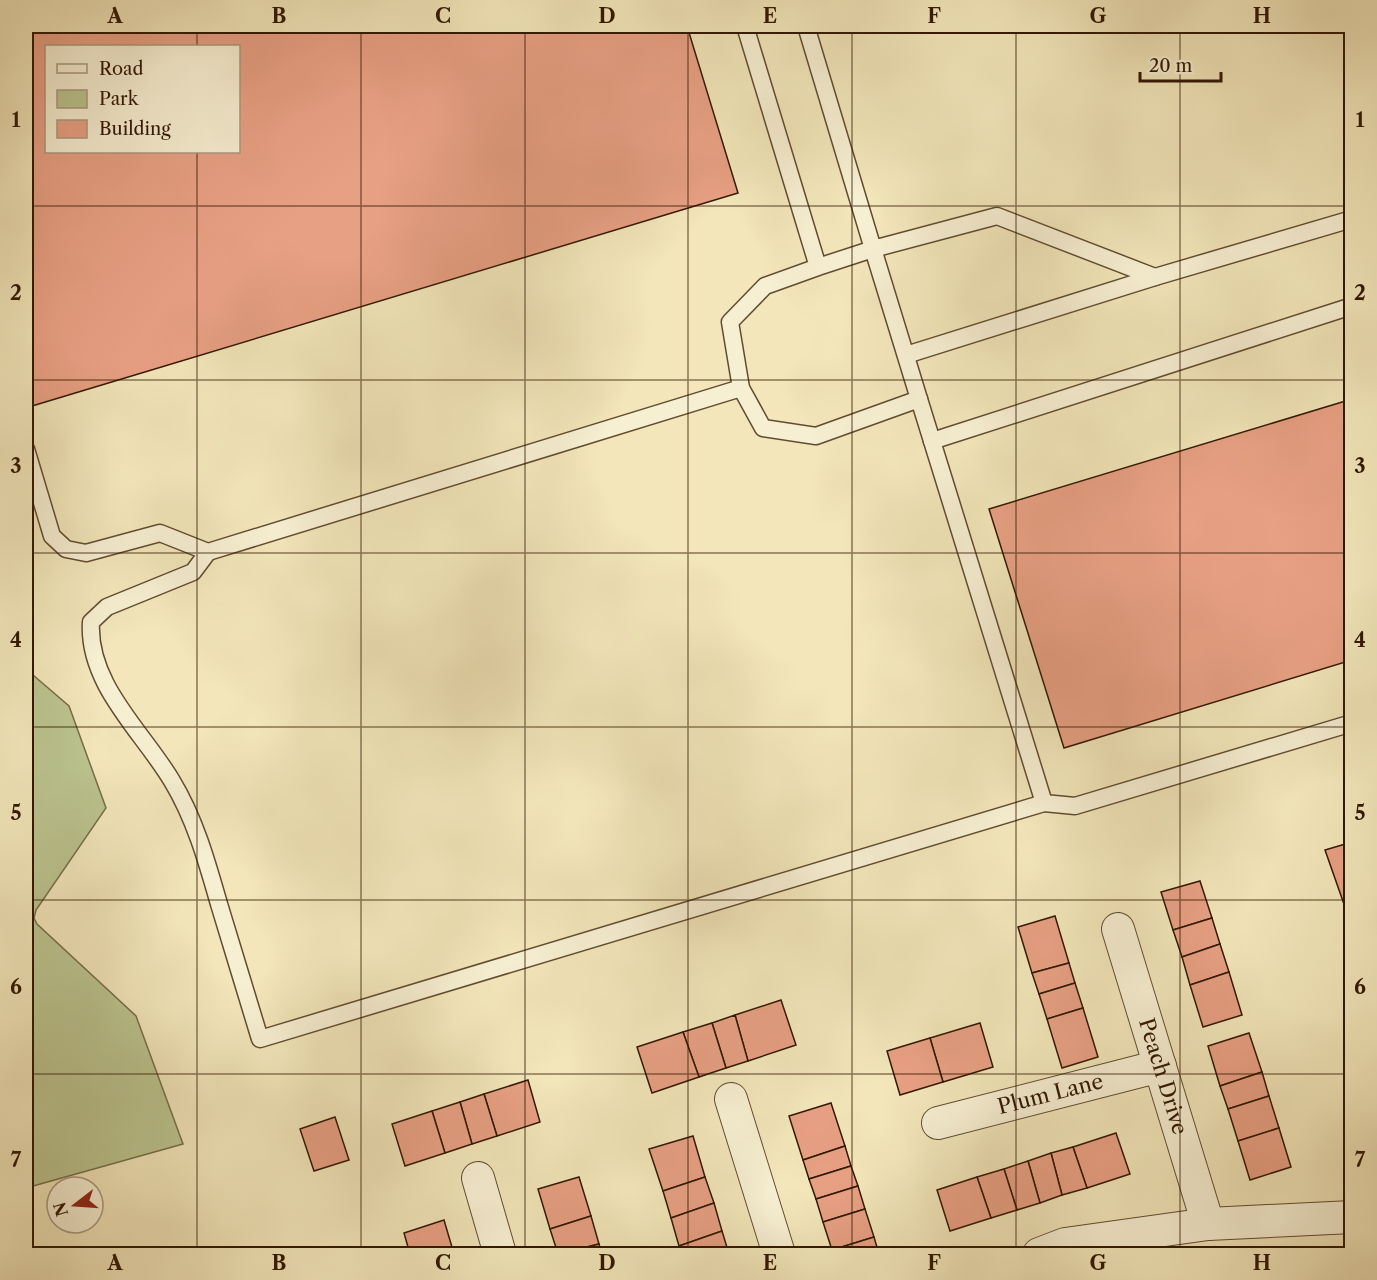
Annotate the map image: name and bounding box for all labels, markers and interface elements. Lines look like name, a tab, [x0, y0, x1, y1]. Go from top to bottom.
text: A	[106, 4, 123, 28]
text: B	[272, 4, 287, 28]
text: C	[435, 4, 451, 28]
text: D	[598, 4, 616, 28]
text: E	[763, 4, 777, 28]
text: F	[927, 4, 941, 28]
text: G	[1090, 4, 1107, 28]
text: H	[1253, 4, 1271, 28]
legend	[45, 45, 240, 153]
scale bar	[1140, 45, 1221, 83]
text: 20 m	[1149, 55, 1193, 77]
text: Road	[99, 58, 144, 80]
text: Park	[99, 88, 140, 110]
text: 1	[12, 108, 21, 132]
text: 1	[1356, 108, 1365, 132]
text: Building	[99, 118, 171, 140]
text: 2	[10, 281, 22, 305]
text: 2	[1354, 281, 1366, 305]
text: 3	[10, 454, 22, 478]
text: 3	[1354, 454, 1366, 478]
text: 4	[10, 628, 22, 652]
text: 4	[1354, 628, 1366, 652]
text: 5	[10, 801, 22, 825]
text: 5	[1354, 801, 1366, 825]
text: 6	[10, 975, 22, 999]
text: 6	[1354, 975, 1366, 999]
street label: Peach Drive	[1134, 1015, 1193, 1137]
street label: Plum Lane	[995, 1068, 1106, 1119]
text: 7	[11, 1148, 22, 1172]
text: 7	[1355, 1148, 1366, 1172]
north arrow	[45, 1175, 105, 1235]
text: N	[49, 1200, 72, 1219]
text: A	[106, 1251, 123, 1275]
text: B	[272, 1251, 287, 1275]
text: C	[435, 1251, 451, 1275]
text: D	[598, 1251, 616, 1275]
text: E	[763, 1251, 777, 1275]
text: F	[927, 1251, 941, 1275]
text: G	[1090, 1251, 1107, 1275]
text: H	[1253, 1251, 1271, 1275]

